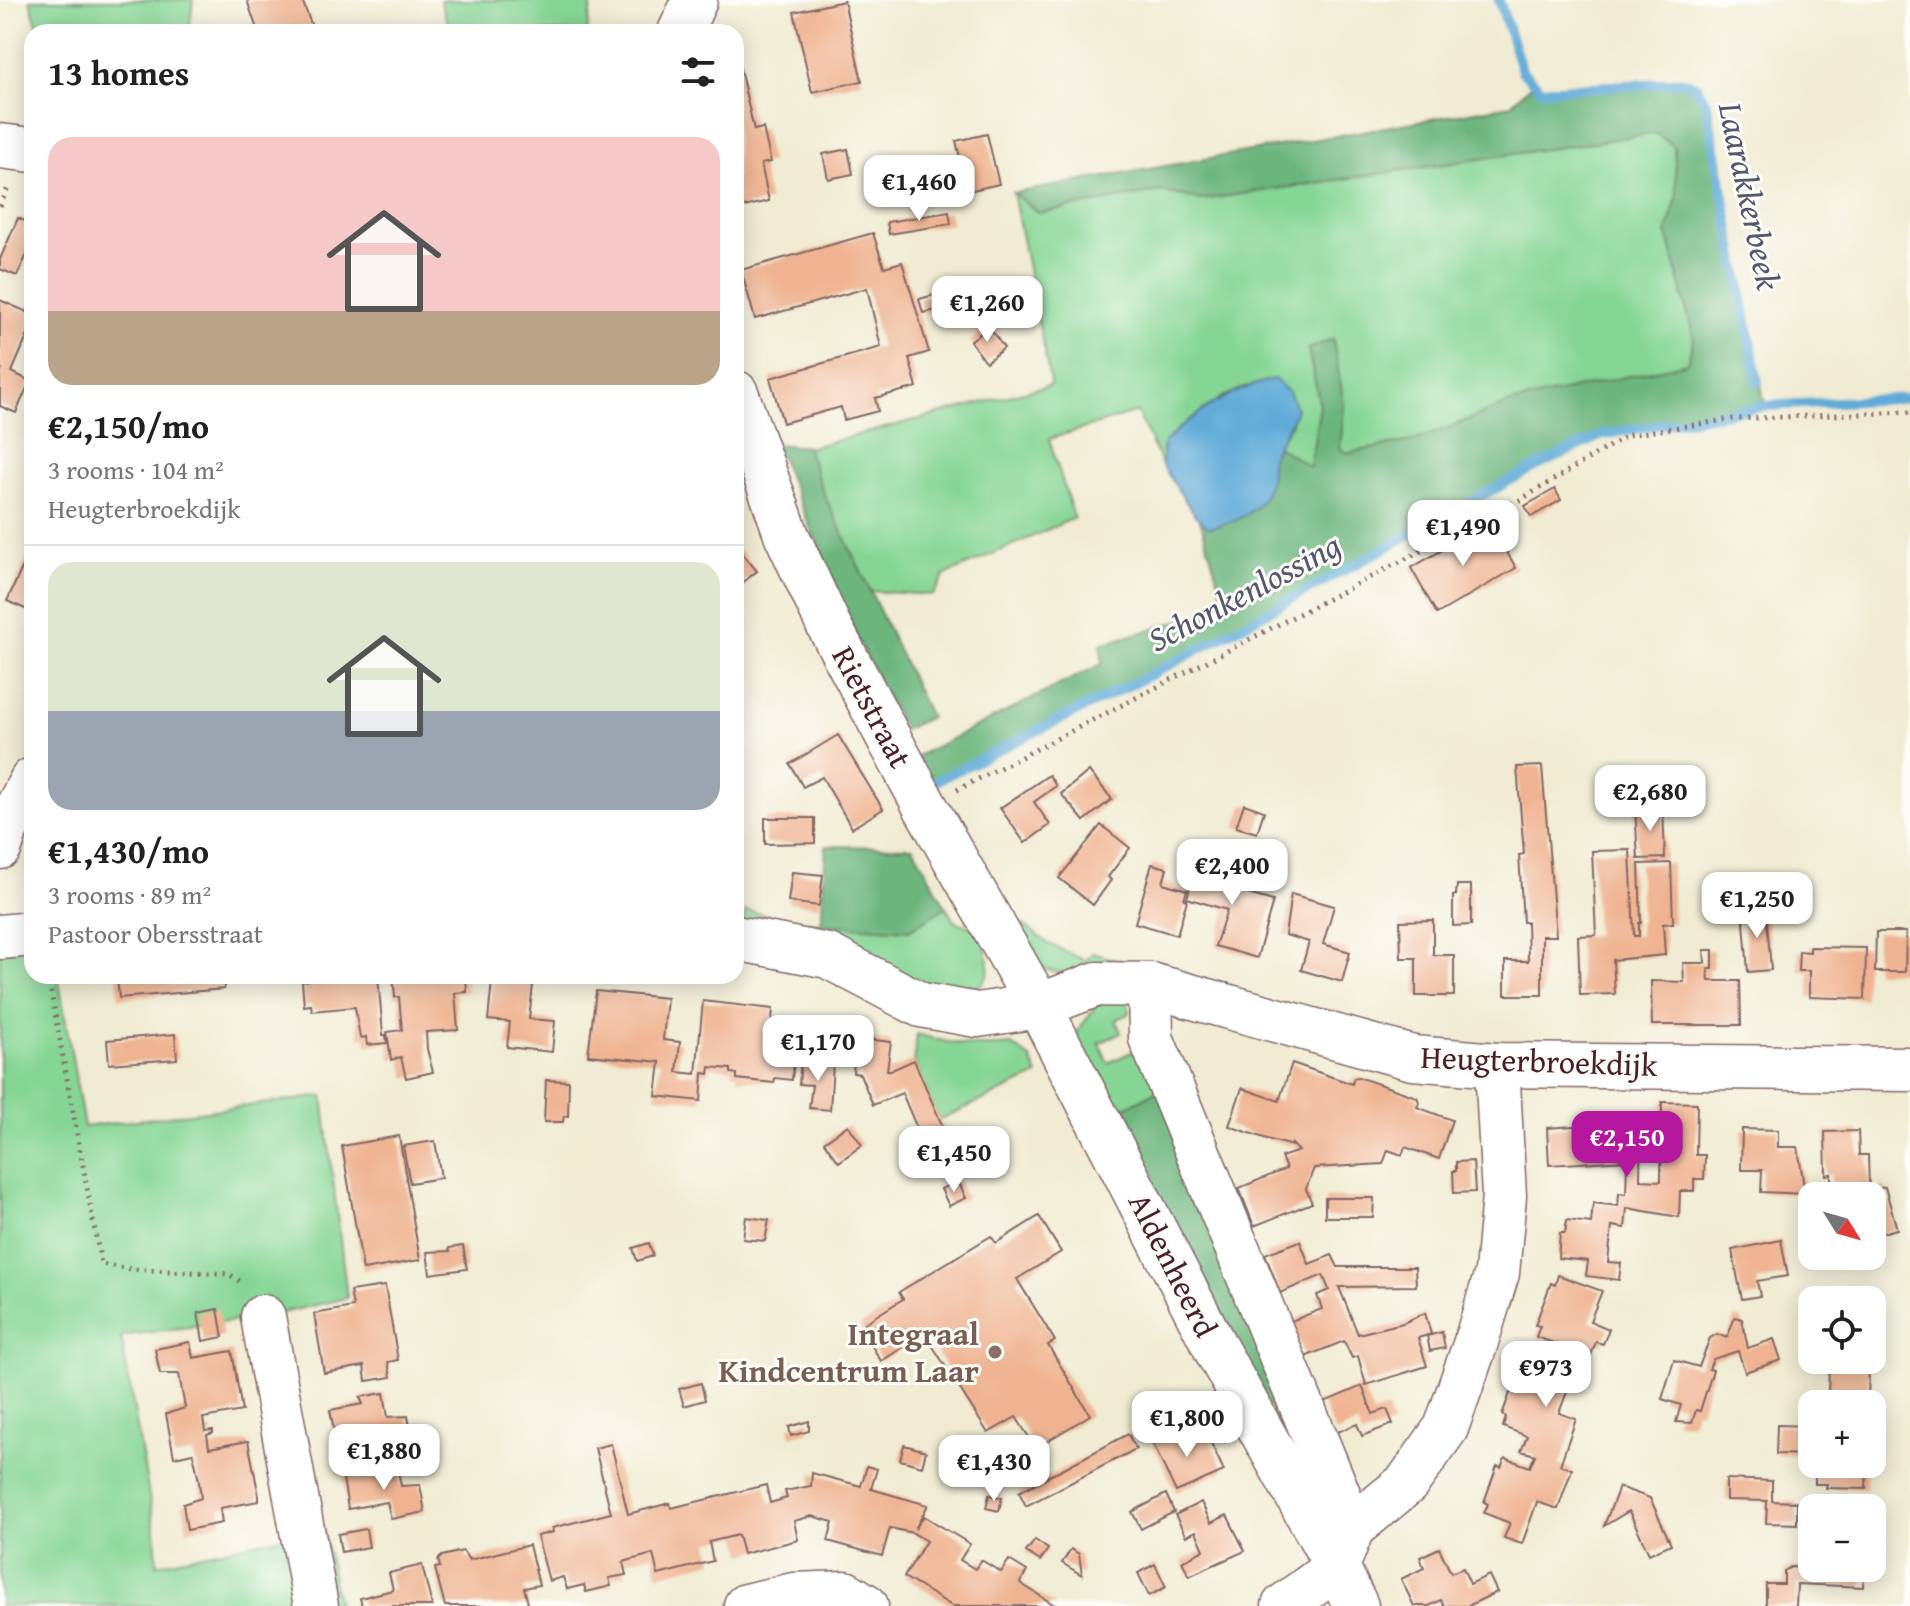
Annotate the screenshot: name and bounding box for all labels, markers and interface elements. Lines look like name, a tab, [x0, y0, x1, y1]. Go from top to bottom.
text: 13 homes	[48, 48, 189, 97]
icon: filters	[676, 50, 720, 94]
water label: Laarakkerbeek	[1707, 97, 1794, 295]
pin: €1,460	[854, 155, 984, 223]
text: €1,460	[882, 161, 956, 200]
icon: home	[312, 189, 456, 333]
pin: €1,260	[922, 276, 1052, 344]
text: €1,260	[950, 282, 1024, 321]
text: €2,150/mo	[48, 401, 209, 450]
text: 3 rooms · 104 m²	[48, 450, 224, 489]
text: Heugterbroekdijk	[48, 489, 240, 528]
pin: €1,490	[1398, 500, 1528, 568]
text: €1,490	[1426, 506, 1500, 545]
water label: Schonkenlossing	[1139, 520, 1349, 663]
icon: home	[312, 614, 456, 758]
street label: Rietstraat	[821, 637, 924, 776]
pin: €2,680	[1585, 765, 1715, 833]
text: €2,680	[1613, 771, 1687, 810]
text: €1,430/mo	[48, 826, 209, 875]
pin: €2,400	[1167, 839, 1297, 907]
text: €2,400	[1195, 845, 1269, 884]
pin: €1,250	[1692, 872, 1822, 940]
text: 3 rooms · 89 m²	[48, 875, 211, 914]
text: €1,250	[1720, 878, 1794, 917]
text: Pastoor Obersstraat	[48, 914, 263, 953]
pin: €1,170	[753, 1015, 883, 1083]
text: €1,170	[781, 1021, 855, 1060]
street label: Heugterbroekdijk	[1420, 1033, 1659, 1088]
pin: €2,150	[1562, 1111, 1692, 1179]
text: €2,150	[1590, 1117, 1664, 1156]
pin: €1,450	[889, 1126, 1019, 1194]
text: €1,450	[917, 1132, 991, 1171]
north arrow	[1798, 1182, 1886, 1270]
map controls	[1798, 1182, 1886, 1582]
street label: Aldenheerd	[1117, 1184, 1230, 1345]
button: locate	[1798, 1286, 1886, 1374]
place label: Integraal Kindcentrum Laar	[718, 1310, 979, 1394]
pin: €973	[1499, 1341, 1593, 1409]
marker: Integraal Kindcentrum Laar	[986, 1343, 1004, 1361]
text: €973	[1519, 1347, 1573, 1386]
button: +	[1798, 1390, 1886, 1478]
pin: €1,800	[1122, 1391, 1252, 1459]
text: €1,800	[1150, 1397, 1224, 1436]
pin: €1,880	[319, 1424, 449, 1492]
text: €1,880	[347, 1430, 421, 1469]
pin: €1,430	[929, 1435, 1059, 1503]
text: €1,430	[957, 1441, 1031, 1480]
button: −	[1798, 1494, 1886, 1582]

